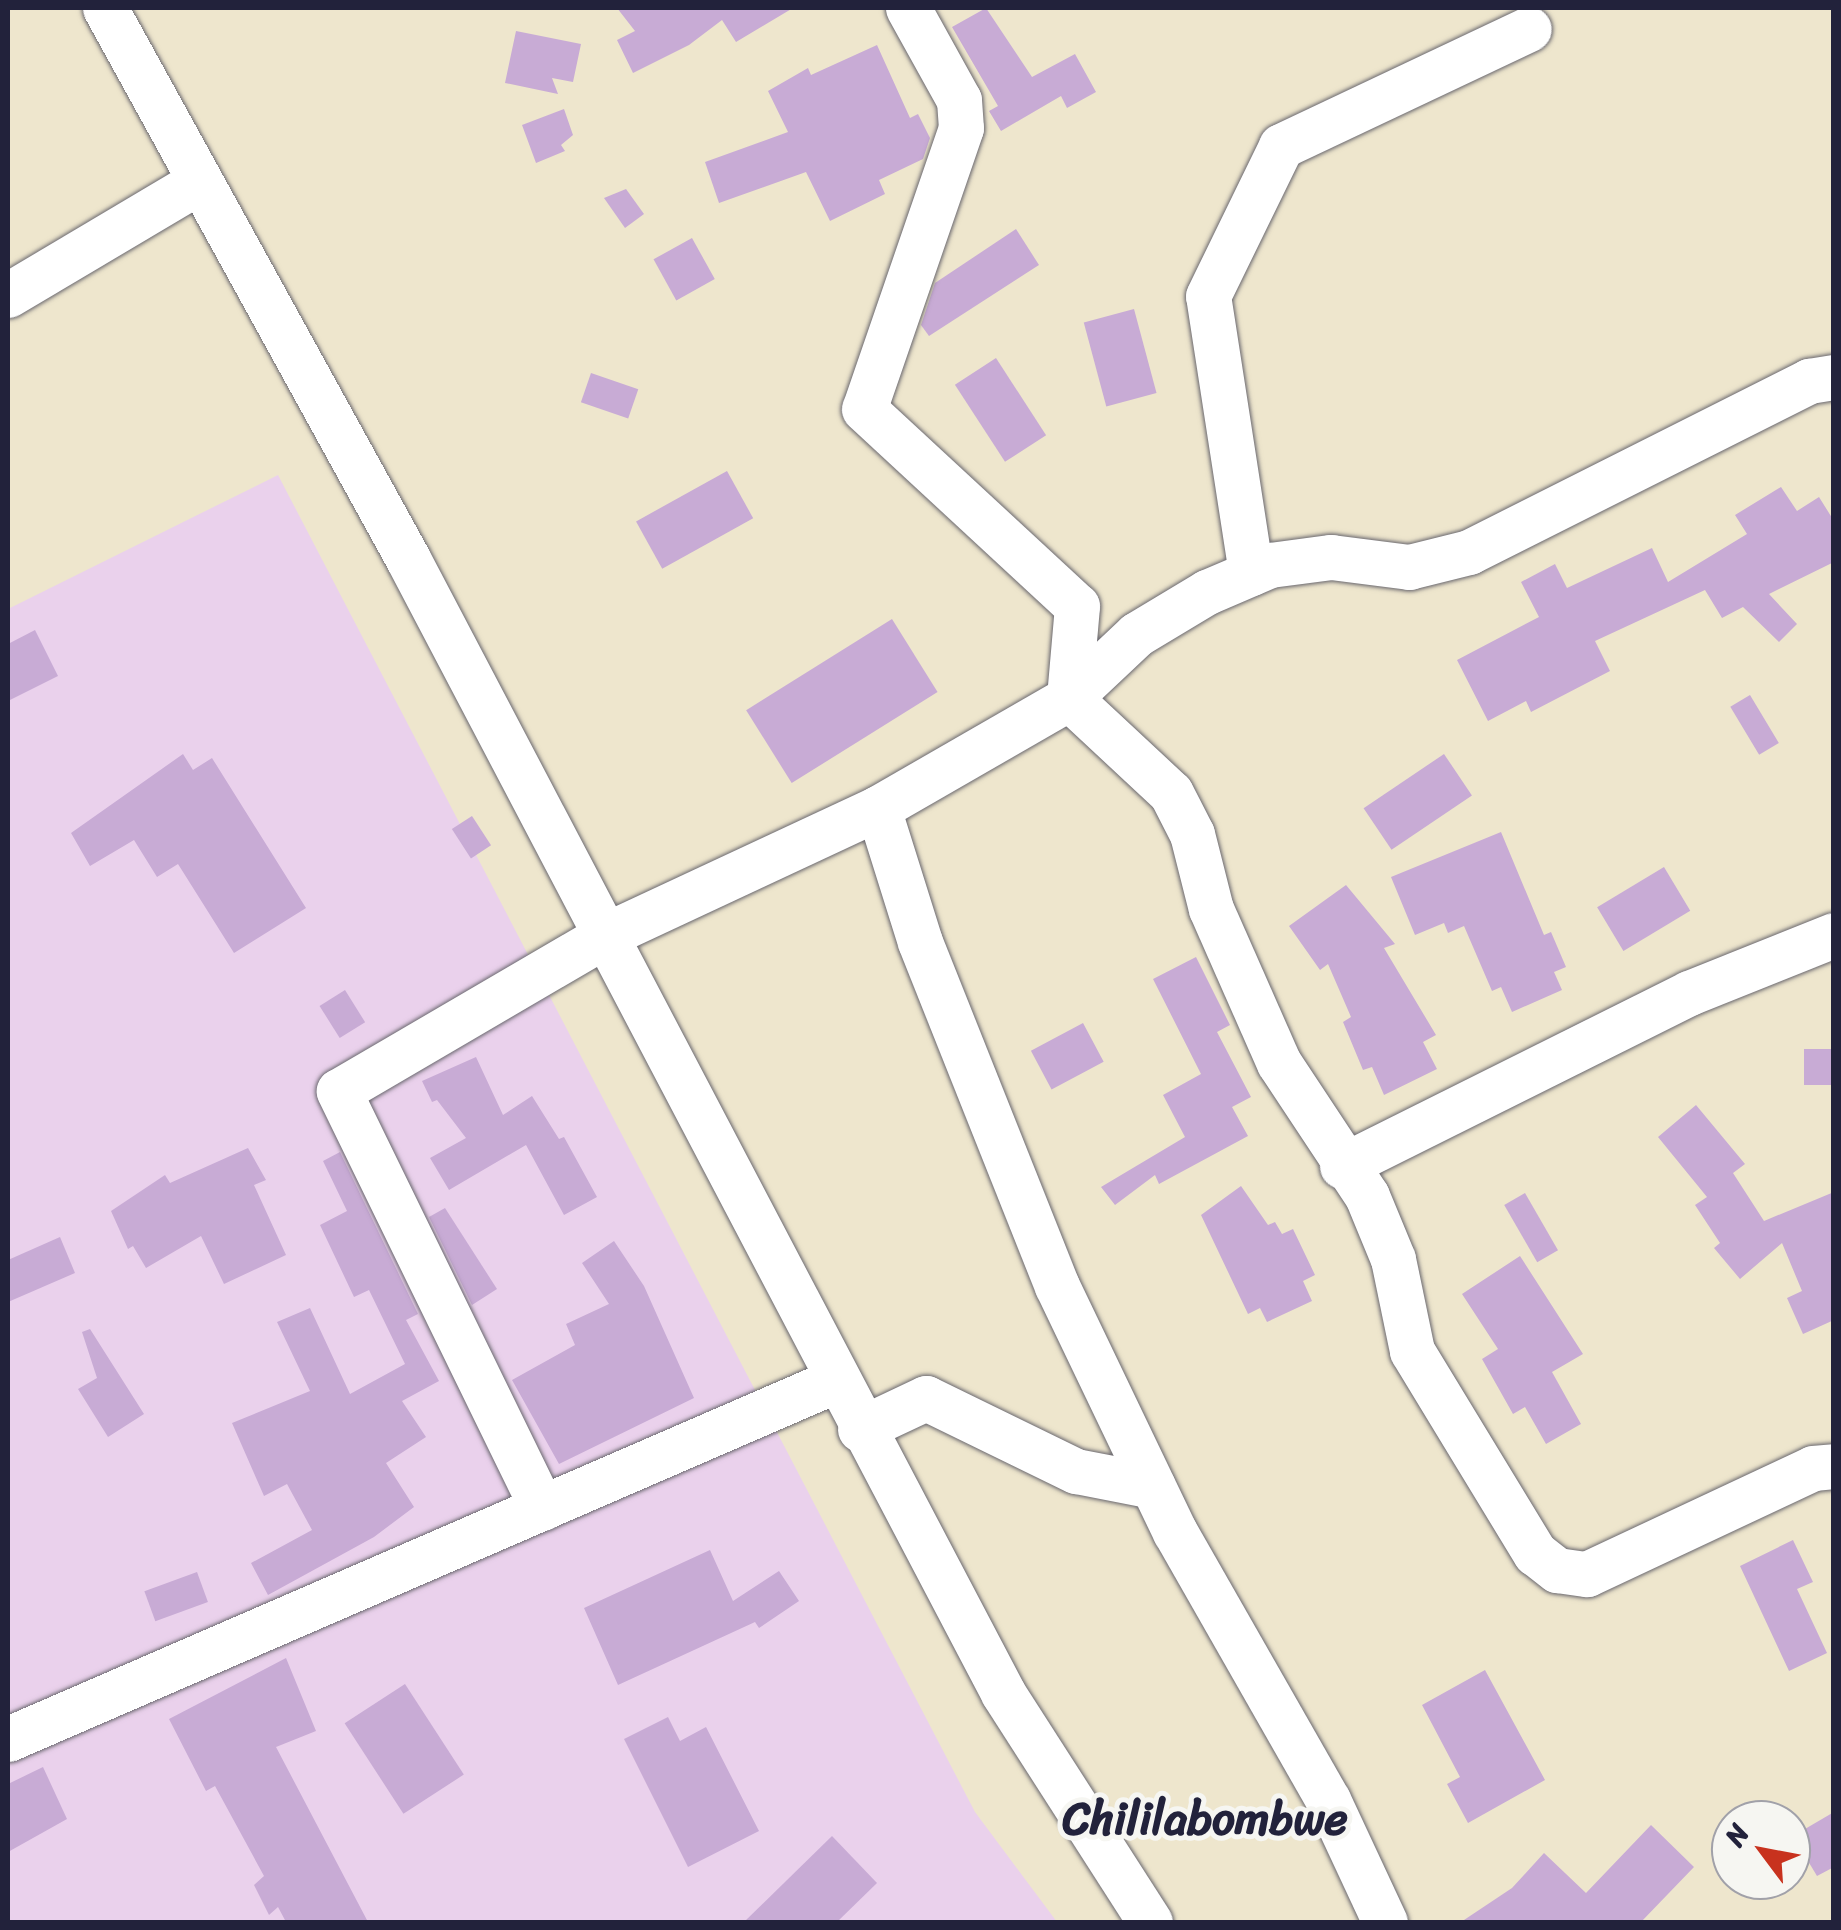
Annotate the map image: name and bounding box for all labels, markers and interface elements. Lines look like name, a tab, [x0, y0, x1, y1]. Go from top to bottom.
district label: Chililabombwe	[1062, 1793, 1348, 1847]
north arrow	[1711, 1800, 1811, 1900]
text: N	[1711, 1814, 1763, 1856]

